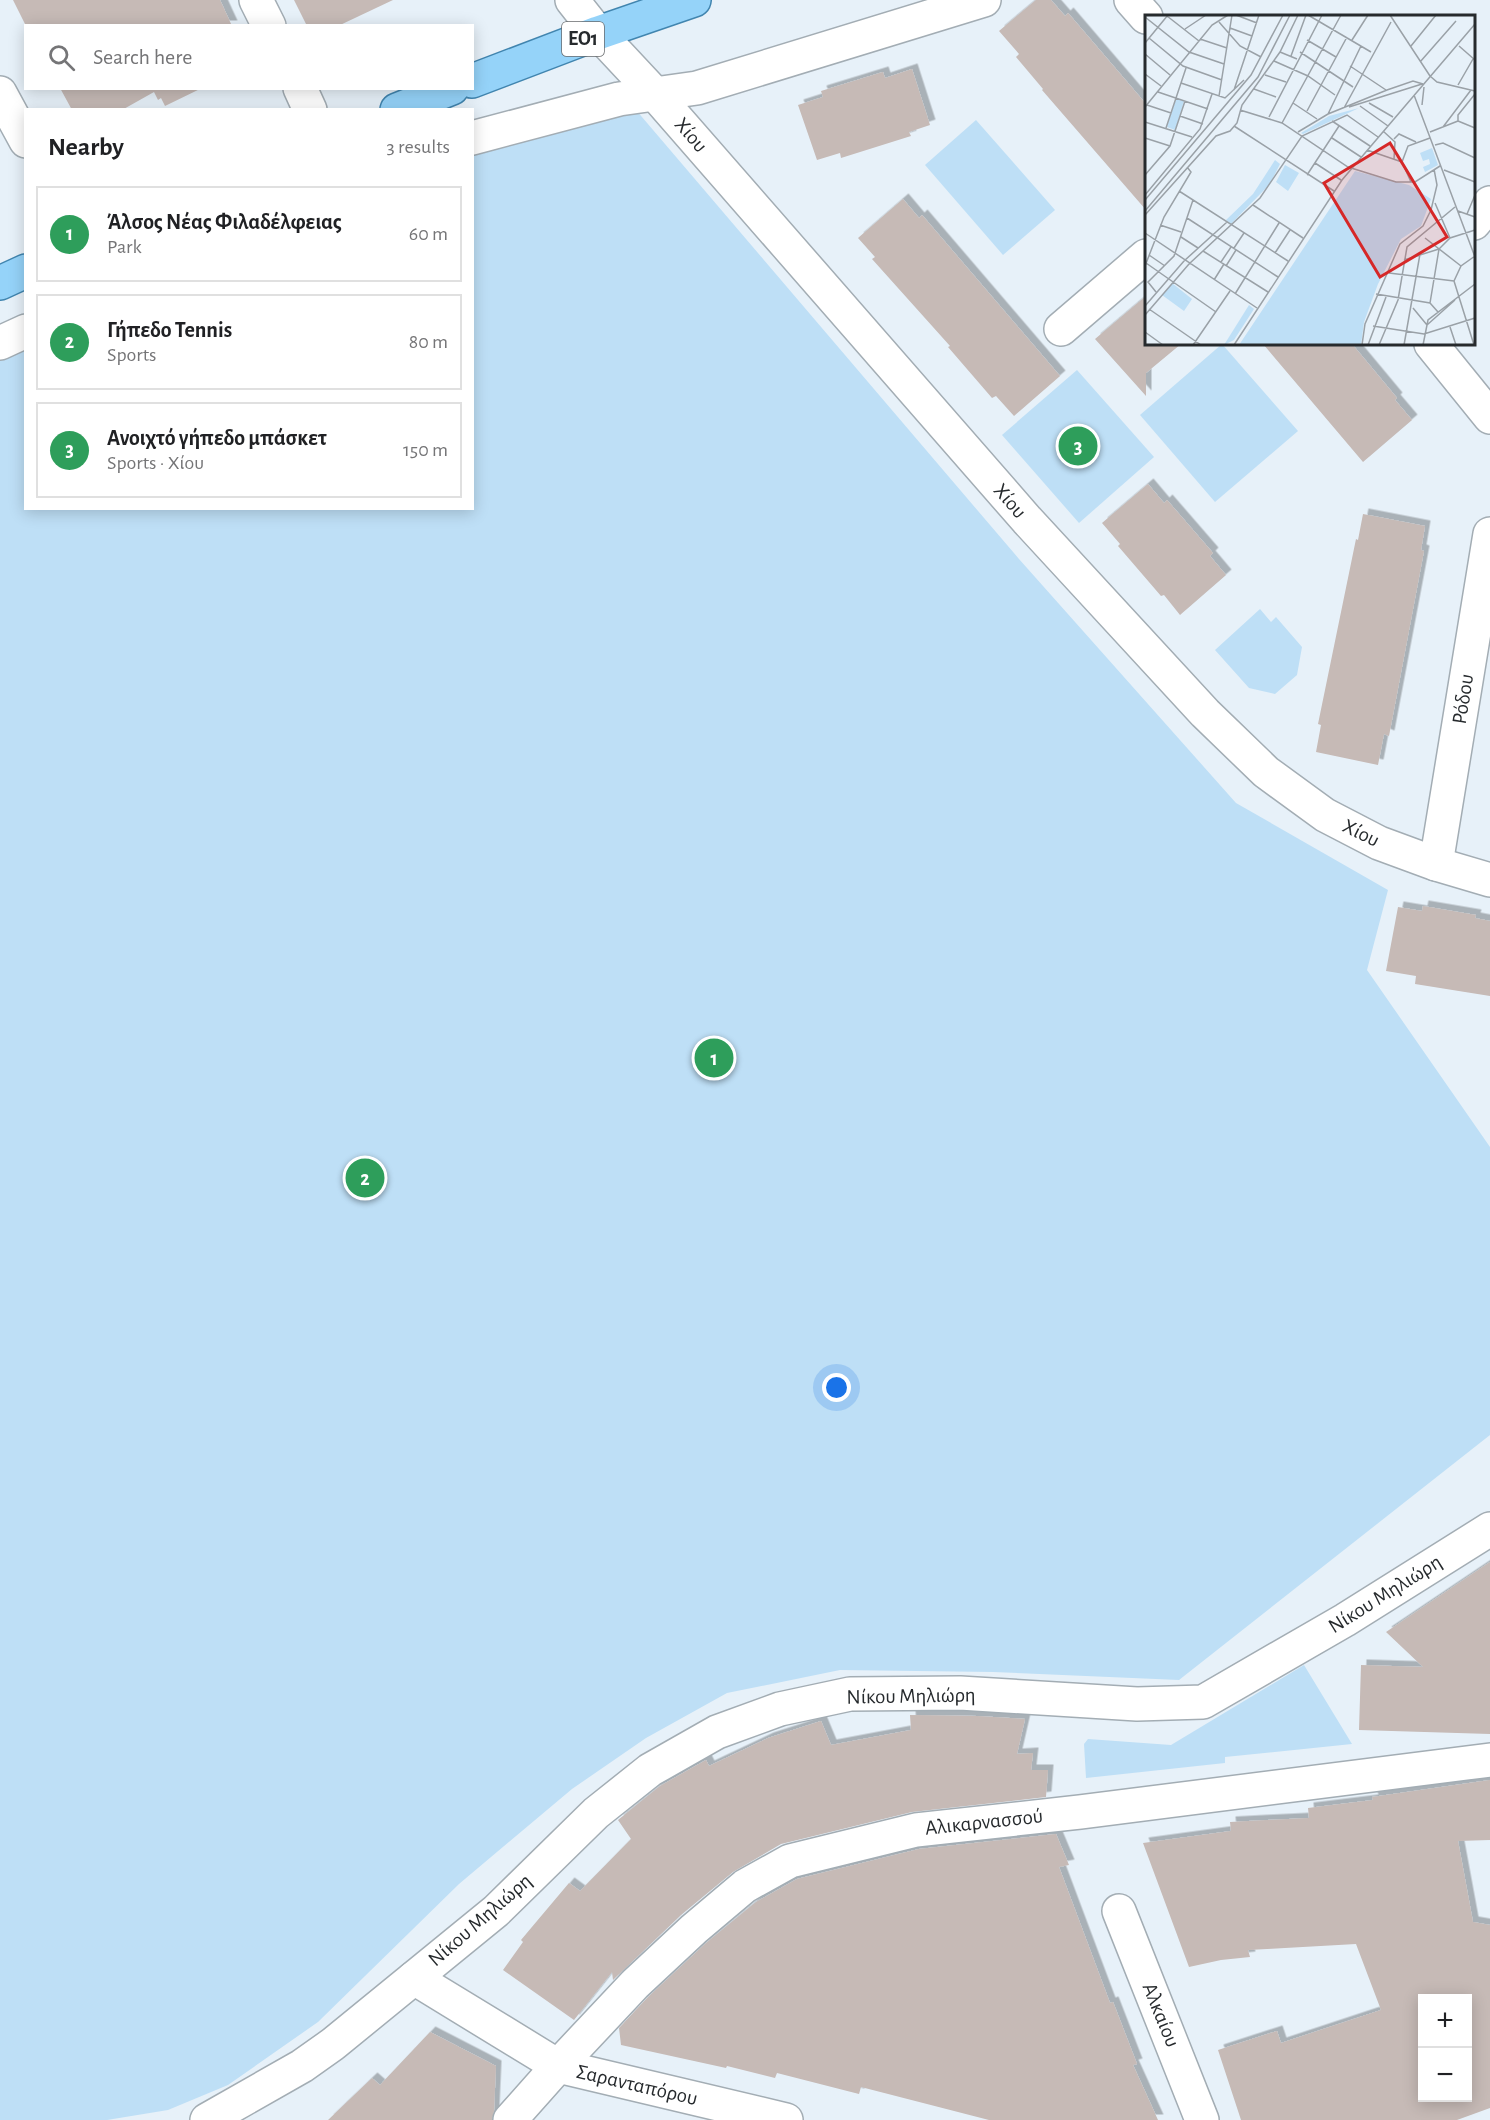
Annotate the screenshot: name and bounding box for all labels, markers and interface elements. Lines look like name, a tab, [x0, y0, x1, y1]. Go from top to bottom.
inset map	[1145, 15, 1475, 345]
road number: ΕΟ1	[562, 22, 604, 56]
search box	[24, 24, 474, 90]
icon: search	[45, 41, 78, 74]
text: Search here	[93, 46, 192, 68]
street label: Χίου	[671, 114, 711, 156]
text: Nearby	[48, 134, 124, 160]
text: 3 results	[386, 137, 450, 157]
text: Άλσος Νέας Φιλαδέλφειας	[107, 211, 342, 233]
text: 1	[66, 224, 73, 244]
text: 60 m	[409, 224, 448, 244]
text: Park	[107, 237, 142, 257]
text: Γήπεδο Tennis	[107, 319, 232, 341]
text: 2	[65, 332, 74, 352]
text: 80 m	[409, 332, 448, 352]
text: Sports	[107, 345, 156, 365]
pin: 3	[1058, 424, 1098, 468]
text: Ανοιχτό γήπεδο μπάσκετ	[107, 427, 327, 449]
text: 3	[65, 440, 74, 460]
text: 150 m	[403, 440, 448, 460]
text: Sports · Χίου	[107, 453, 204, 473]
street label: Χίου	[990, 480, 1030, 522]
street label: Ρόδου	[1449, 672, 1477, 726]
street label: Χίου	[1339, 815, 1383, 851]
pin: 1	[694, 1036, 734, 1080]
pin: 2	[346, 1156, 385, 1200]
your location	[822, 1373, 851, 1402]
street label: Νίκου Μηλιώρη	[1325, 1551, 1445, 1637]
street label: Νίκου Μηλιώρη	[846, 1684, 976, 1708]
street label: Αλικαρνασσού	[924, 1805, 1044, 1839]
street label: Νίκου Μηλιώρη	[424, 1870, 536, 1970]
street label: Αλκαίου	[1139, 1980, 1183, 2050]
map controls	[1418, 1994, 1472, 2102]
button: +	[1418, 1994, 1472, 2048]
button: −	[1418, 2048, 1472, 2102]
street label: Σαρανταπόρου	[574, 2061, 700, 2109]

